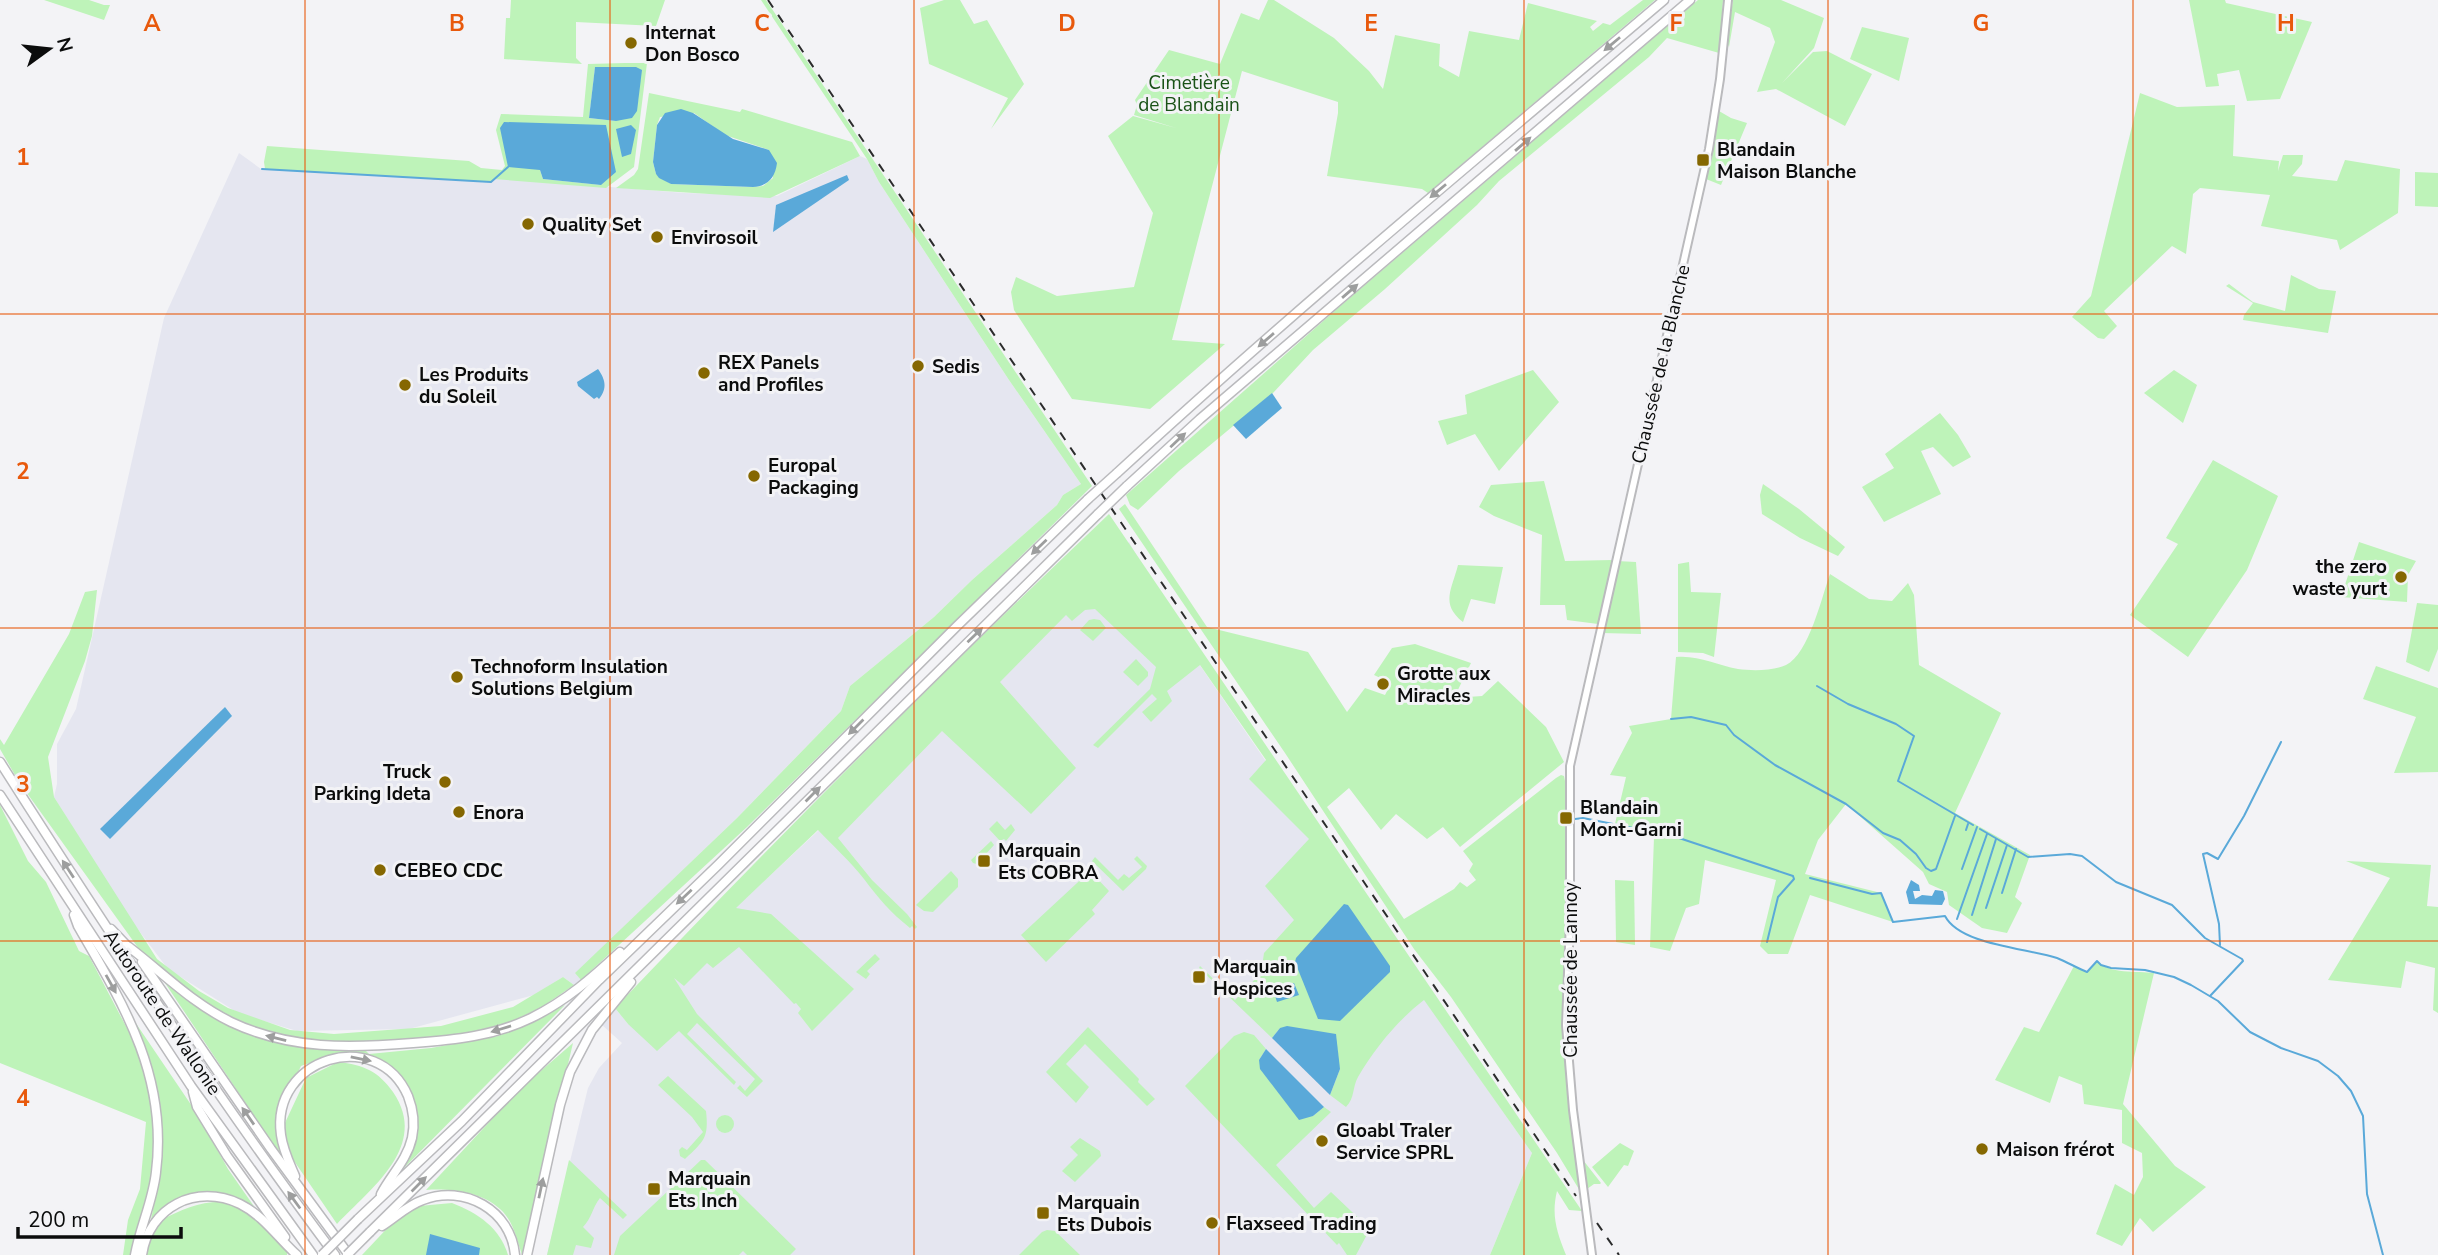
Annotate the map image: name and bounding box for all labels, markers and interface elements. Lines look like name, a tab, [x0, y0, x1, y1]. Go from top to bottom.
text: A	[143, 8, 161, 39]
text: B	[449, 8, 465, 39]
text: C	[754, 8, 770, 39]
text: D	[1058, 8, 1076, 39]
text: E	[1364, 8, 1378, 39]
text: F	[1670, 8, 1683, 39]
text: G	[1973, 8, 1989, 39]
text: H	[2277, 8, 2295, 39]
north arrow	[14, 14, 84, 84]
place label: Internat Don Bosco	[645, 20, 740, 68]
text: N	[50, 35, 79, 55]
marker: Internat Don Bosco	[623, 35, 639, 51]
one-way arrow	[1603, 36, 1620, 51]
park label: Cimetière de Blandain	[1138, 70, 1240, 118]
one-way arrow	[1514, 137, 1531, 152]
place label: Blandain Maison Blanche	[1717, 137, 1856, 185]
text: 1	[16, 142, 30, 173]
marker: Blandain Maison Blanche	[1695, 152, 1711, 168]
one-way arrow	[1429, 183, 1447, 199]
place label: Quality Set	[542, 212, 642, 238]
marker: Quality Set	[520, 216, 536, 232]
place label: Envirosoil	[671, 225, 758, 251]
marker: Envirosoil	[649, 229, 665, 245]
street label: Chaussée de la Blanche	[1625, 262, 1697, 466]
one-way arrow	[1341, 284, 1358, 299]
one-way arrow	[1257, 332, 1275, 348]
place label: REX Panels and Profiles	[718, 350, 824, 398]
place label: Sedis	[932, 354, 980, 380]
marker: Sedis	[910, 358, 926, 374]
place label: Les Produits du Soleil	[419, 362, 529, 410]
marker: REX Panels and Profiles	[696, 365, 712, 381]
marker: Les Produits du Soleil	[397, 377, 413, 393]
one-way arrow	[1169, 432, 1187, 448]
place label: Europal Packaging	[768, 453, 859, 501]
text: 2	[16, 456, 30, 487]
marker: Europal Packaging	[746, 468, 762, 484]
one-way arrow	[1031, 538, 1048, 554]
place label: the zero waste yurt	[2293, 554, 2388, 602]
marker: the zero waste yurt	[2393, 569, 2409, 585]
one-way arrow	[966, 626, 983, 643]
place label: Technoform Insulation Solutions Belgium	[471, 654, 668, 702]
place label: Grotte aux Miracles	[1397, 661, 1491, 709]
marker: Technoform Insulation Solutions Belgium	[449, 669, 465, 685]
marker: Grotte aux Miracles	[1375, 676, 1391, 692]
one-way arrow	[848, 719, 865, 735]
place label: Truck Parking Ideta	[314, 759, 432, 807]
text: 3	[16, 769, 30, 800]
marker: Truck Parking Ideta	[437, 774, 453, 790]
one-way arrow	[804, 787, 821, 803]
place label: Blandain Mont-Garni	[1580, 795, 1682, 843]
place label: Enora	[473, 800, 524, 826]
marker: Enora	[451, 804, 467, 820]
marker: Blandain Mont-Garni	[1558, 810, 1574, 826]
place label: Marquain Ets COBRA	[998, 838, 1099, 886]
marker: Marquain Ets COBRA	[976, 853, 992, 869]
place label: CEBEO CDC	[394, 858, 503, 884]
one-way arrow	[62, 859, 75, 878]
marker: CEBEO CDC	[372, 862, 388, 878]
street label: Chaussée de Lannoy	[1558, 882, 1584, 1058]
one-way arrow	[676, 889, 693, 905]
street label: Autoroute de Wallonie	[97, 925, 227, 1100]
place label: Marquain Hospices	[1213, 954, 1296, 1002]
marker: Marquain Hospices	[1191, 969, 1207, 985]
one-way arrow	[105, 975, 117, 994]
one-way arrow	[491, 1025, 512, 1035]
one-way arrow	[265, 1032, 287, 1043]
one-way arrow	[350, 1054, 372, 1065]
text: 4	[16, 1083, 30, 1114]
one-way arrow	[241, 1107, 255, 1125]
place label: Gloabl Traler Service SPRL	[1336, 1118, 1454, 1166]
marker: Gloabl Traler Service SPRL	[1314, 1133, 1330, 1149]
place label: Maison frérot	[1996, 1137, 2115, 1163]
marker: Maison frérot	[1974, 1141, 1990, 1157]
place label: Marquain Ets Inch	[668, 1166, 751, 1214]
one-way arrow	[410, 1176, 426, 1193]
one-way arrow	[536, 1177, 547, 1199]
marker: Marquain Ets Inch	[646, 1181, 662, 1197]
place label: Marquain Ets Dubois	[1057, 1190, 1152, 1238]
one-way arrow	[287, 1191, 301, 1209]
scale bar	[18, 1196, 180, 1240]
marker: Marquain Ets Dubois	[1035, 1205, 1051, 1221]
text: 200 m	[28, 1206, 89, 1234]
place label: Flaxseed Trading	[1226, 1211, 1377, 1237]
marker: Flaxseed Trading	[1204, 1215, 1220, 1231]

